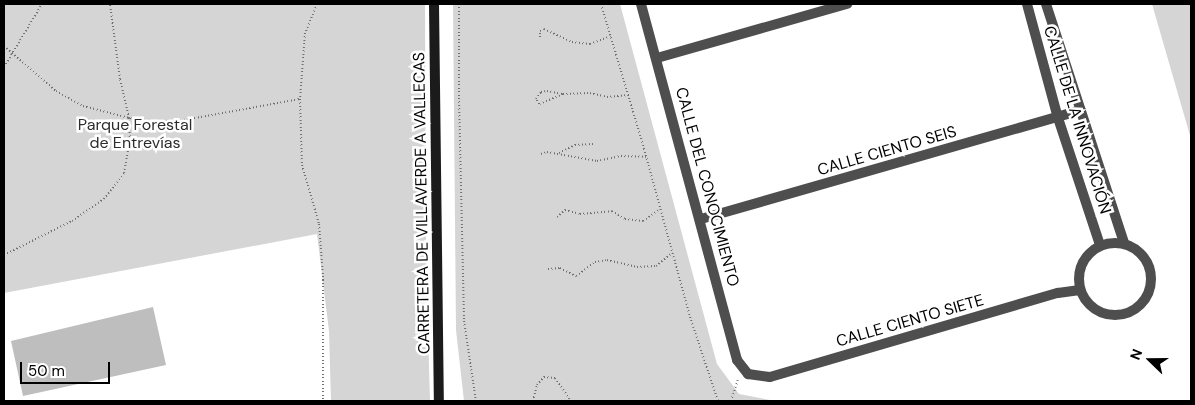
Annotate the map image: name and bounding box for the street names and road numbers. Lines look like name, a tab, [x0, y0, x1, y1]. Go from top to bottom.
street label: CALLE DE LA INNOVACIÓN	[1039, 24, 1115, 216]
street label: CARRETERA DE VILLAVERDE A VALLECAS	[410, 52, 434, 354]
street label: CALLE DEL CONOCIMIENTO	[671, 85, 743, 289]
street label: CALLE CIENTO SEIS	[815, 122, 959, 180]
street label: CALLE CIENTO SIETE	[834, 291, 986, 351]

